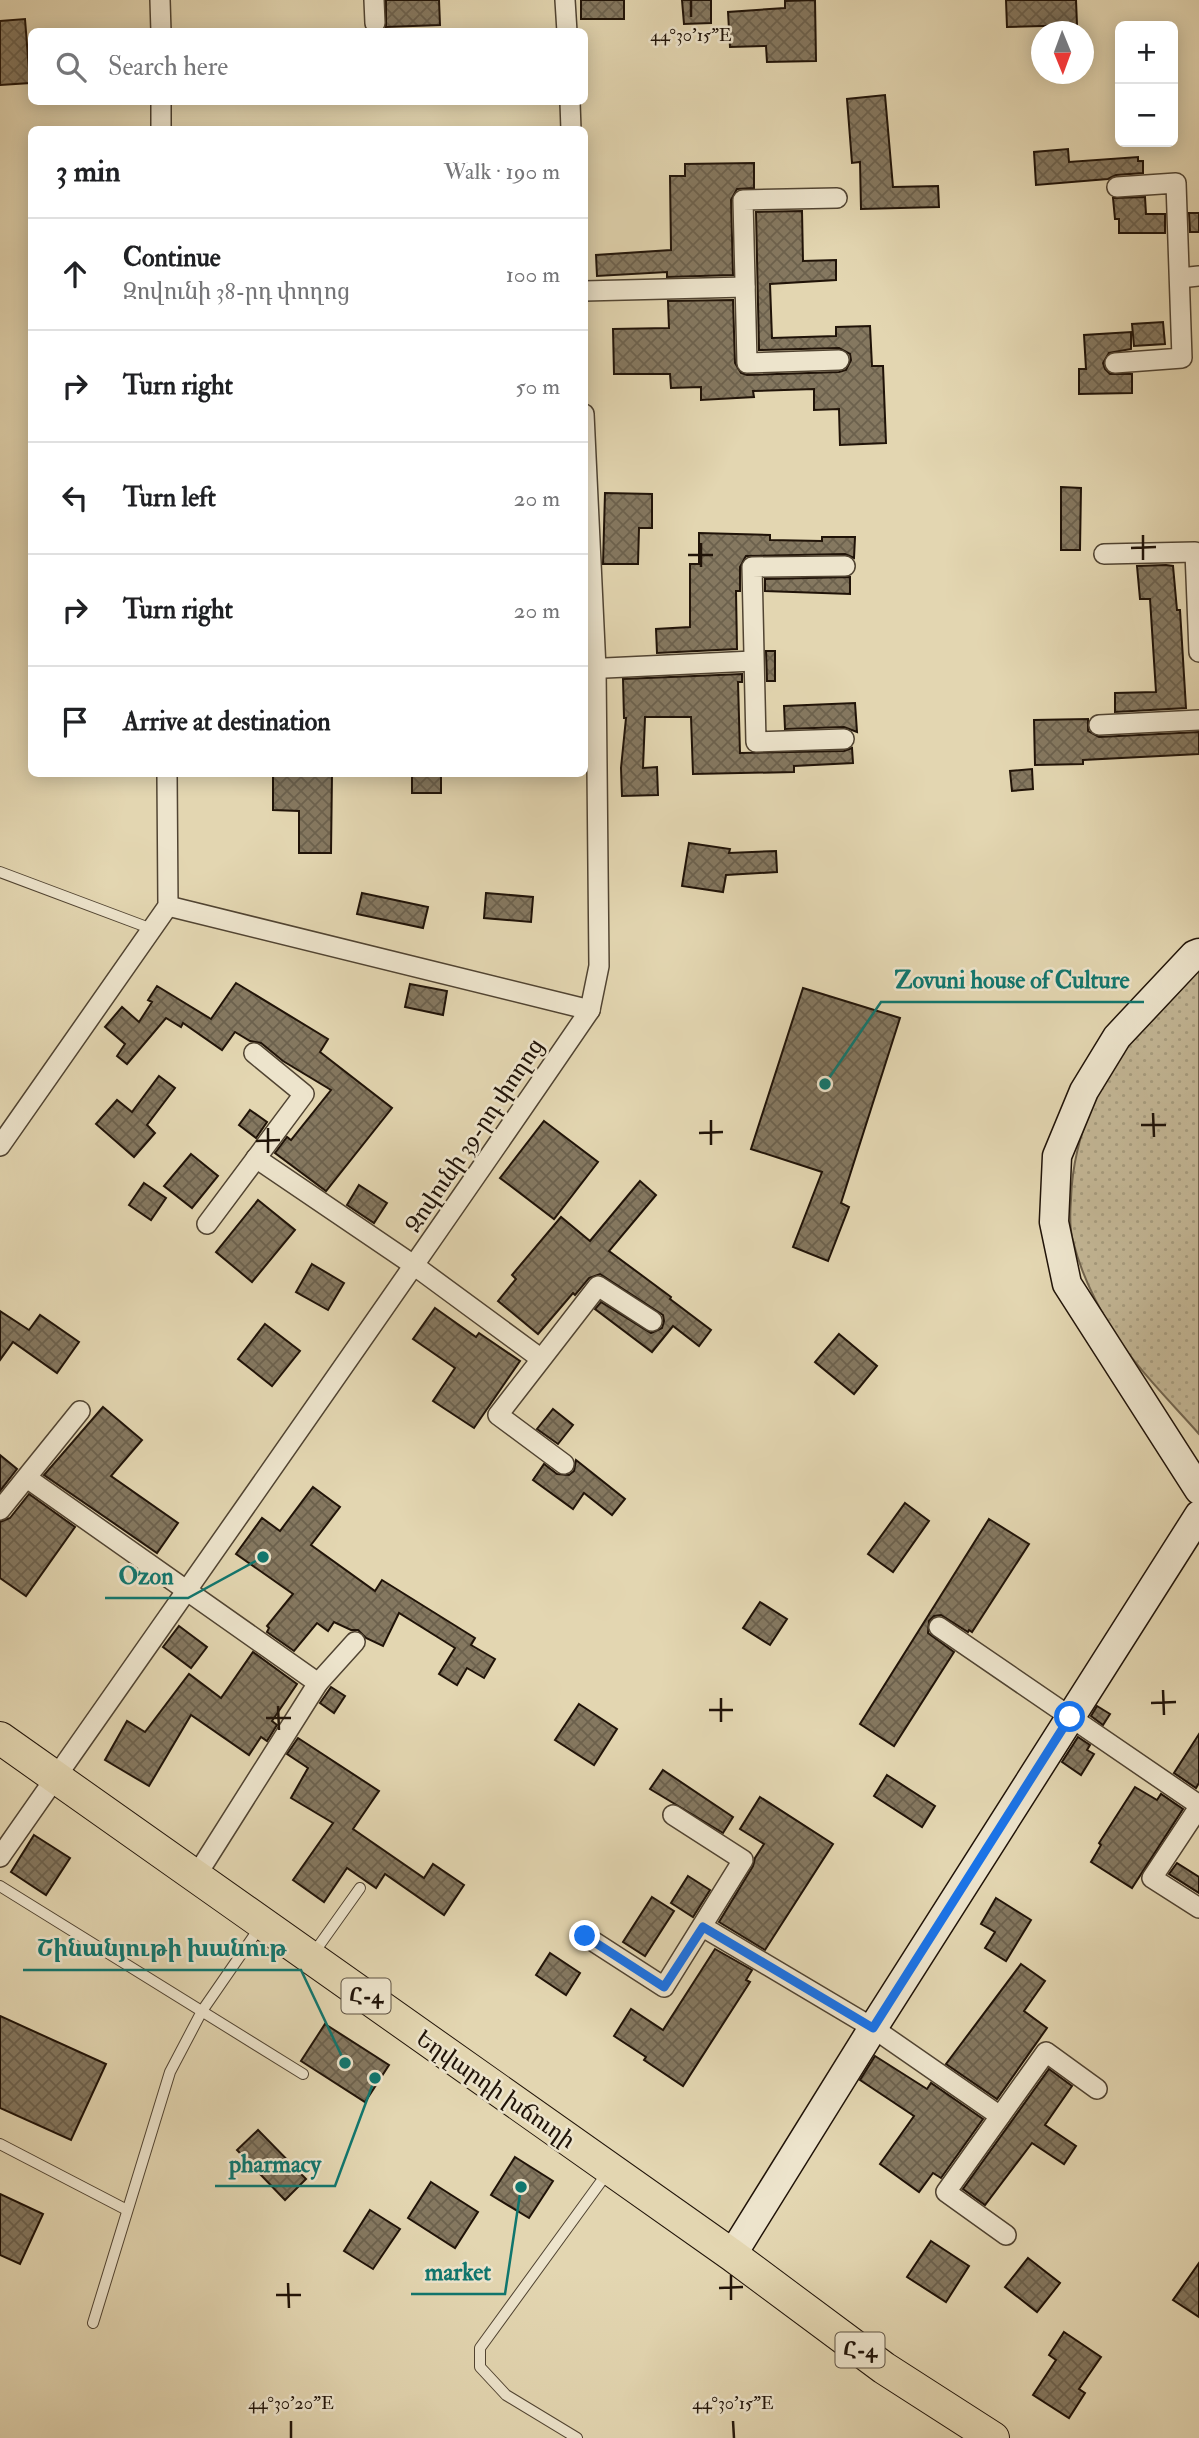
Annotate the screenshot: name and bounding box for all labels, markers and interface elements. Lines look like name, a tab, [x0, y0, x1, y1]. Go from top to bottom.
north arrow	[1031, 21, 1094, 84]
map controls	[1115, 21, 1178, 147]
button: +	[1115, 21, 1178, 84]
text: 44°30'15"E	[650, 24, 732, 47]
search box	[28, 28, 588, 105]
icon: search	[52, 48, 90, 86]
text: Search here	[108, 51, 228, 83]
button: −	[1115, 84, 1178, 147]
text: 3 min	[56, 153, 121, 190]
text: Walk · 190 m	[444, 157, 560, 186]
text: Continue	[123, 242, 221, 274]
icon: ahead	[56, 255, 94, 293]
text: 100 m	[506, 260, 560, 289]
text: Զովունի 38-րդ փողոց	[123, 277, 350, 306]
icon: right	[56, 367, 94, 405]
text: Turn right	[123, 370, 233, 402]
text: 50 m	[516, 372, 560, 401]
icon: left	[56, 479, 94, 517]
text: Turn left	[123, 482, 216, 514]
text: 20 m	[514, 484, 560, 513]
icon: right	[56, 591, 94, 629]
text: Turn right	[123, 594, 233, 626]
text: 20 m	[514, 596, 560, 625]
icon: arrive	[56, 703, 94, 741]
text: Arrive at destination	[123, 706, 331, 738]
callout: Zovuni house of Culture	[881, 957, 1144, 1002]
text: Zovuni house of Culture	[894, 965, 1130, 996]
street label: Զովունի 39-րդ փողոց	[399, 1033, 550, 1238]
callout: Ozon	[105, 1553, 188, 1598]
text: Ozon	[118, 1561, 174, 1592]
route start	[1054, 1701, 1085, 1732]
route end	[569, 1920, 600, 1951]
callout: Շինանյութի խանութ	[23, 1925, 301, 1970]
text: Շինանյութի խանութ	[37, 1933, 287, 1964]
road number: Հ-4	[342, 1979, 390, 2014]
street label: Եղվարդի խճուղի	[411, 2024, 581, 2155]
callout: pharmacy	[215, 2141, 335, 2186]
text: pharmacy	[228, 2149, 322, 2180]
callout: market	[411, 2249, 505, 2294]
text: market	[425, 2257, 491, 2288]
road number: Հ-4	[836, 2332, 884, 2368]
text: 44°30'20"E	[248, 2392, 334, 2415]
text: 44°30'15"E	[692, 2392, 774, 2415]

